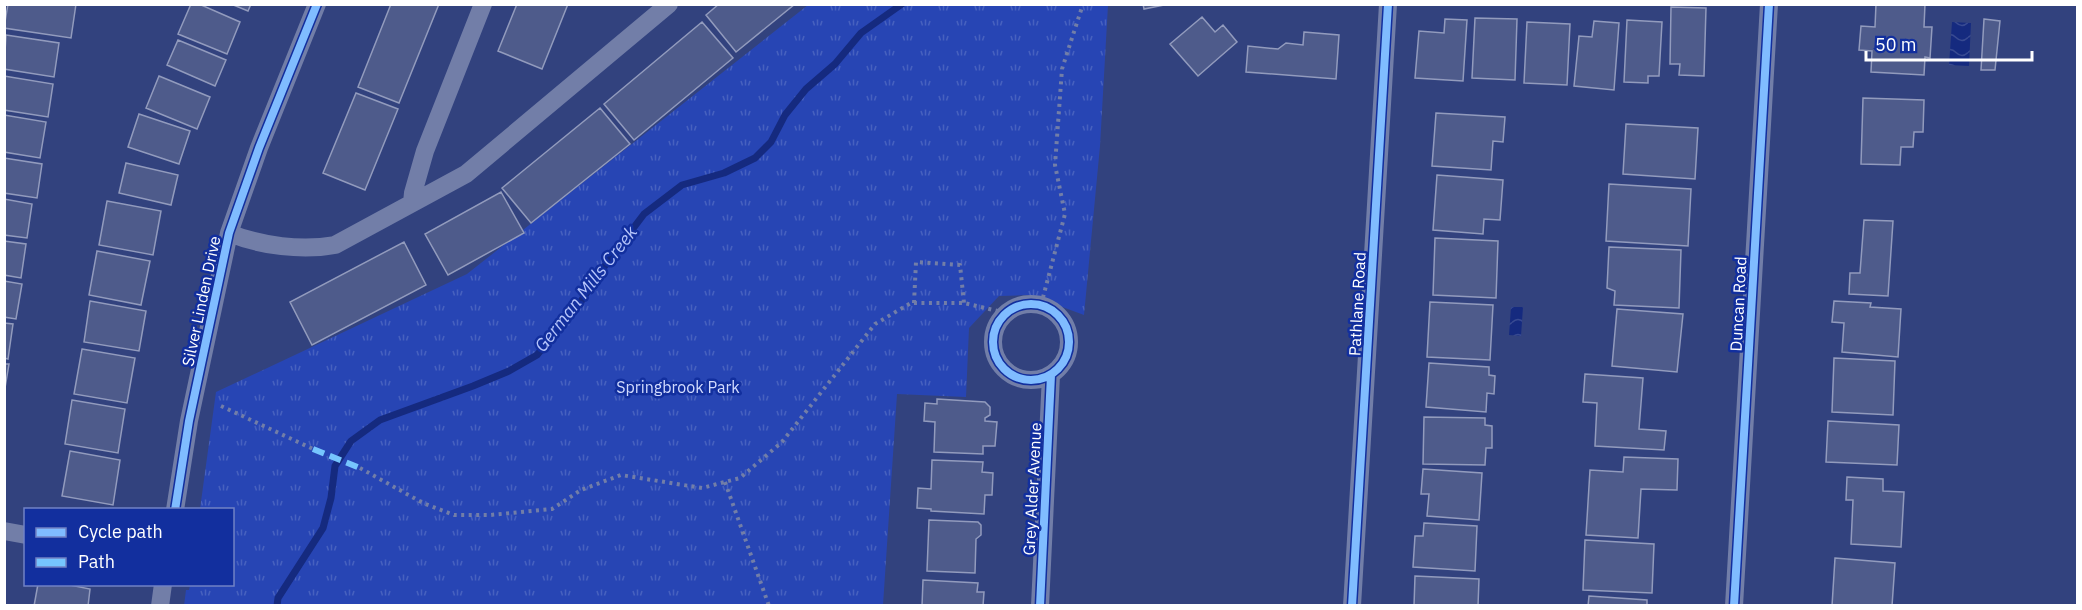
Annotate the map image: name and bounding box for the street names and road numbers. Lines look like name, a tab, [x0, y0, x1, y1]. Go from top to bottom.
street label: Silver Linden Drive	[177, 234, 225, 368]
street label: Pathlane Road	[1344, 251, 1370, 357]
street label: Duncan Road	[1726, 256, 1750, 352]
street label: Grey Alder Avenue	[1019, 422, 1045, 556]

